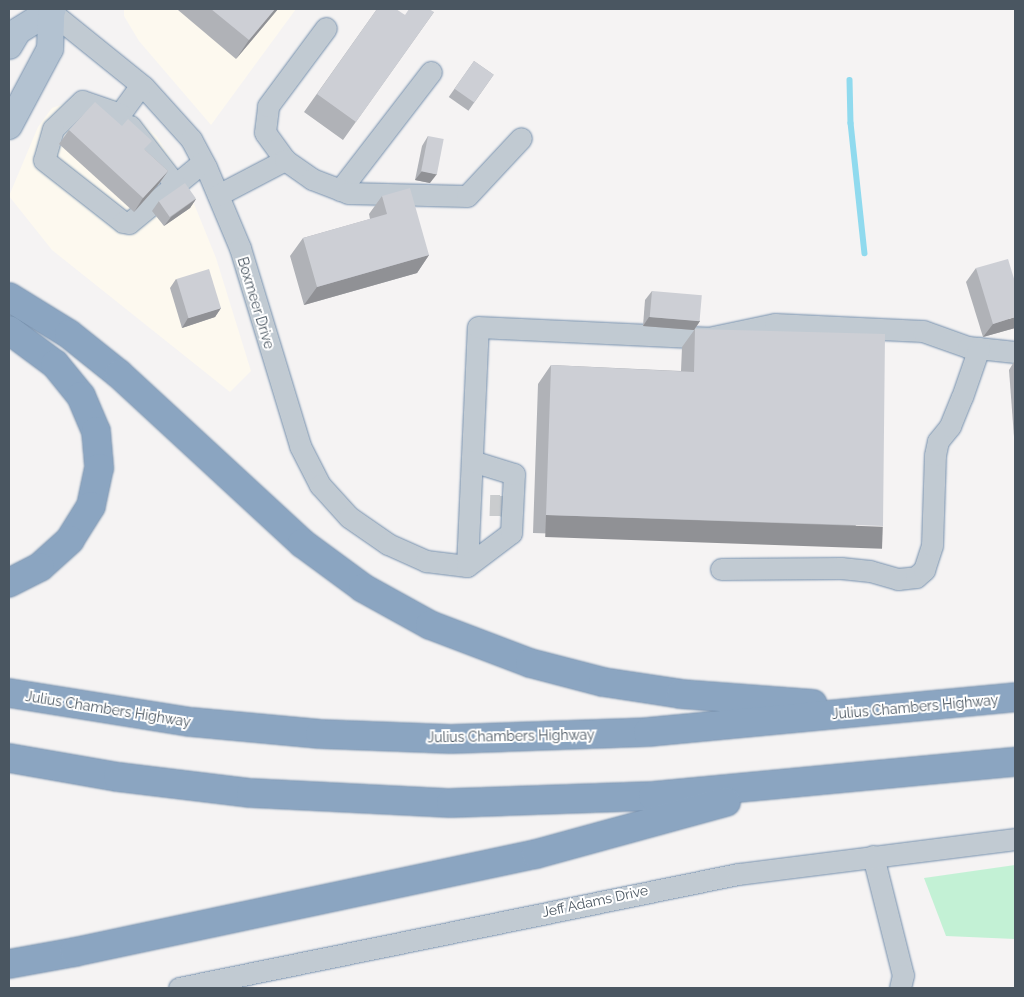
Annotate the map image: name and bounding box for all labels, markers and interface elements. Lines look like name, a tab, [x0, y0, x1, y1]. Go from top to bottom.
street label: Boxmeer Drive	[234, 255, 278, 351]
street label: Julius Chambers Highway	[24, 688, 192, 730]
street label: Julius Chambers Highway	[831, 691, 999, 723]
street label: Julius Chambers Highway	[427, 726, 595, 746]
street label: Jeff Adams Drive	[540, 881, 650, 921]

